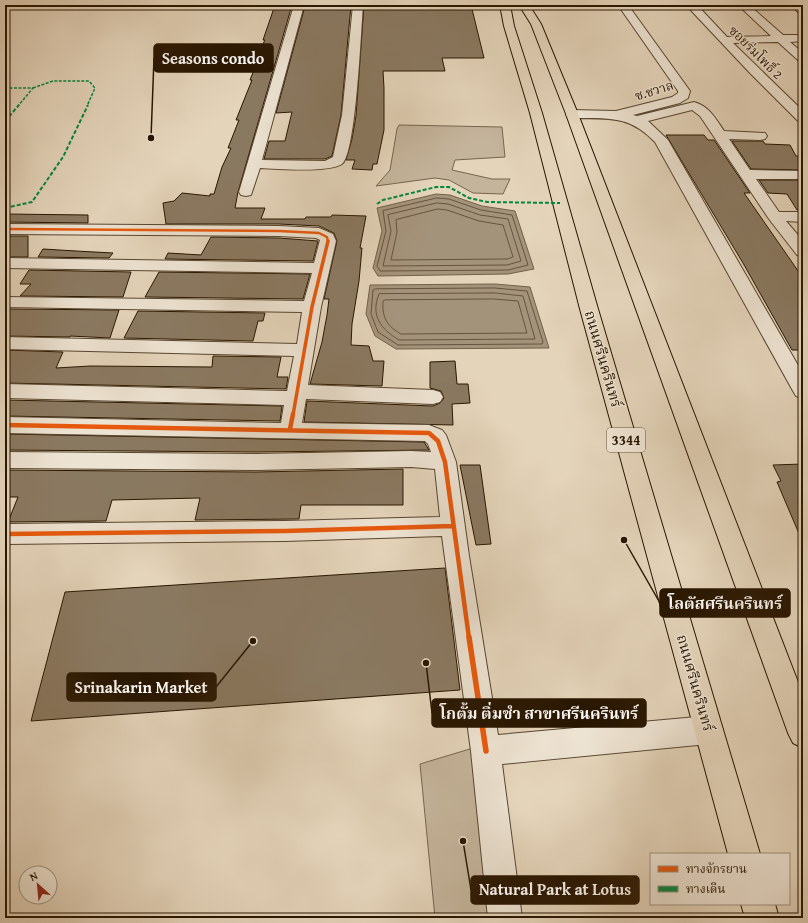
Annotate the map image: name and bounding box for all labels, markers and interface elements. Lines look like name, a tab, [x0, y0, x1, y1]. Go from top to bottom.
street label: ซอยร่มโพธิ์ 2	[725, 21, 787, 83]
callout: Seasons condo	[154, 44, 273, 72]
text: Seasons condo	[162, 46, 265, 70]
street label: ซ.ชวาล	[632, 76, 676, 105]
street label: ถนนศรีนครินทร์	[580, 308, 628, 411]
road number: 3344	[607, 428, 645, 452]
callout: โลตัสศรีนครินทร์	[660, 589, 790, 617]
text: โลตัสศรีนครินทร์	[667, 591, 784, 615]
street label: ถนนศรีนครินทร์	[672, 632, 720, 735]
callout: Srinakarin Market	[67, 673, 216, 701]
text: Srinakarin Market	[75, 675, 207, 699]
callout: โกตั้ม ติ่มซำ สาขาศรีนครินทร์	[432, 699, 646, 727]
text: โกตั้ม ติ่มซำ สาขาศรีนครินทร์	[439, 701, 640, 725]
legend	[650, 853, 790, 905]
text: ทางจักรยาน	[686, 860, 747, 877]
north arrow	[18, 865, 58, 905]
text: N	[27, 867, 41, 885]
callout: Natural Park at Lotus	[471, 876, 639, 904]
text: Natural Park at Lotus	[479, 877, 631, 901]
text: ทางเดิน	[686, 880, 725, 897]

